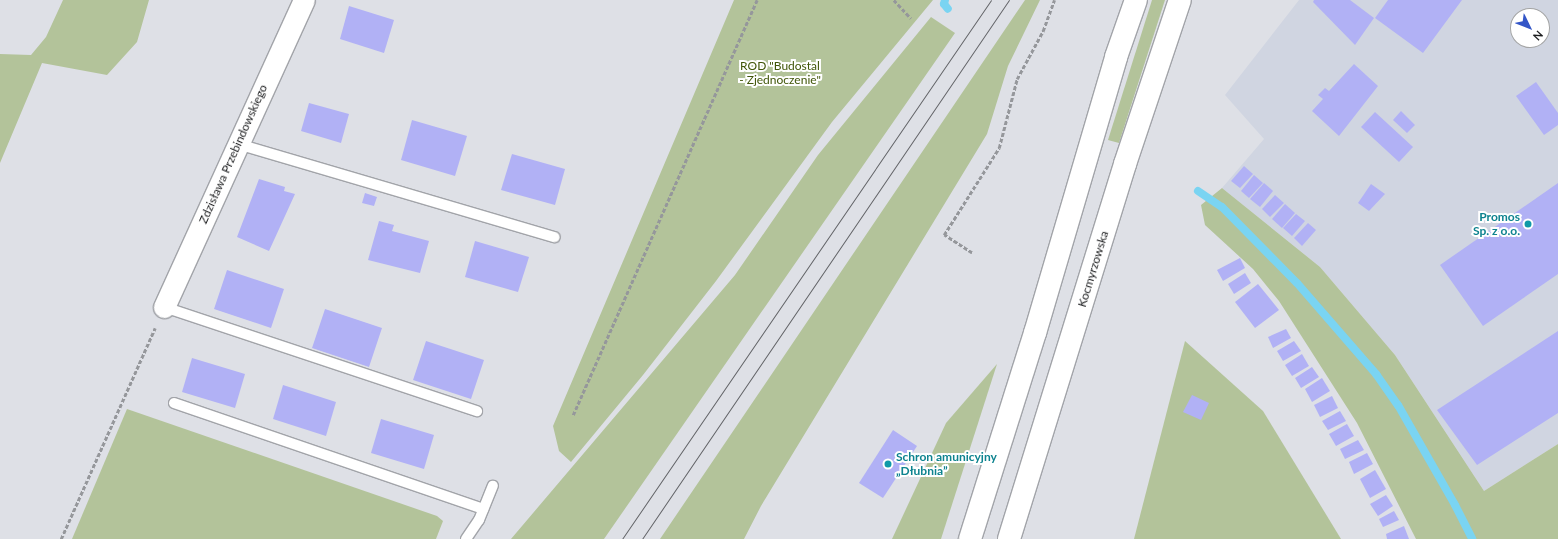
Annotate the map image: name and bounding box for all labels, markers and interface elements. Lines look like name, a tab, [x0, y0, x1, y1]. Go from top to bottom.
north arrow	[1510, 8, 1550, 48]
text: N	[1531, 28, 1546, 43]
park label: ROD "Budostal - Zjednoczenie"	[739, 59, 821, 87]
street label: Zdzisława Przebindowskiego	[196, 82, 270, 226]
place label: Promos Sp. z o.o.	[1473, 210, 1520, 238]
marker: Promos Sp. z o.o.	[1523, 219, 1533, 229]
street label: Kocmyrzowska	[1075, 229, 1111, 309]
place label: Schron amunicyjny „Dłubnia”	[896, 450, 997, 478]
marker: Schron amunicyjny „Dłubnia”	[883, 459, 893, 469]

